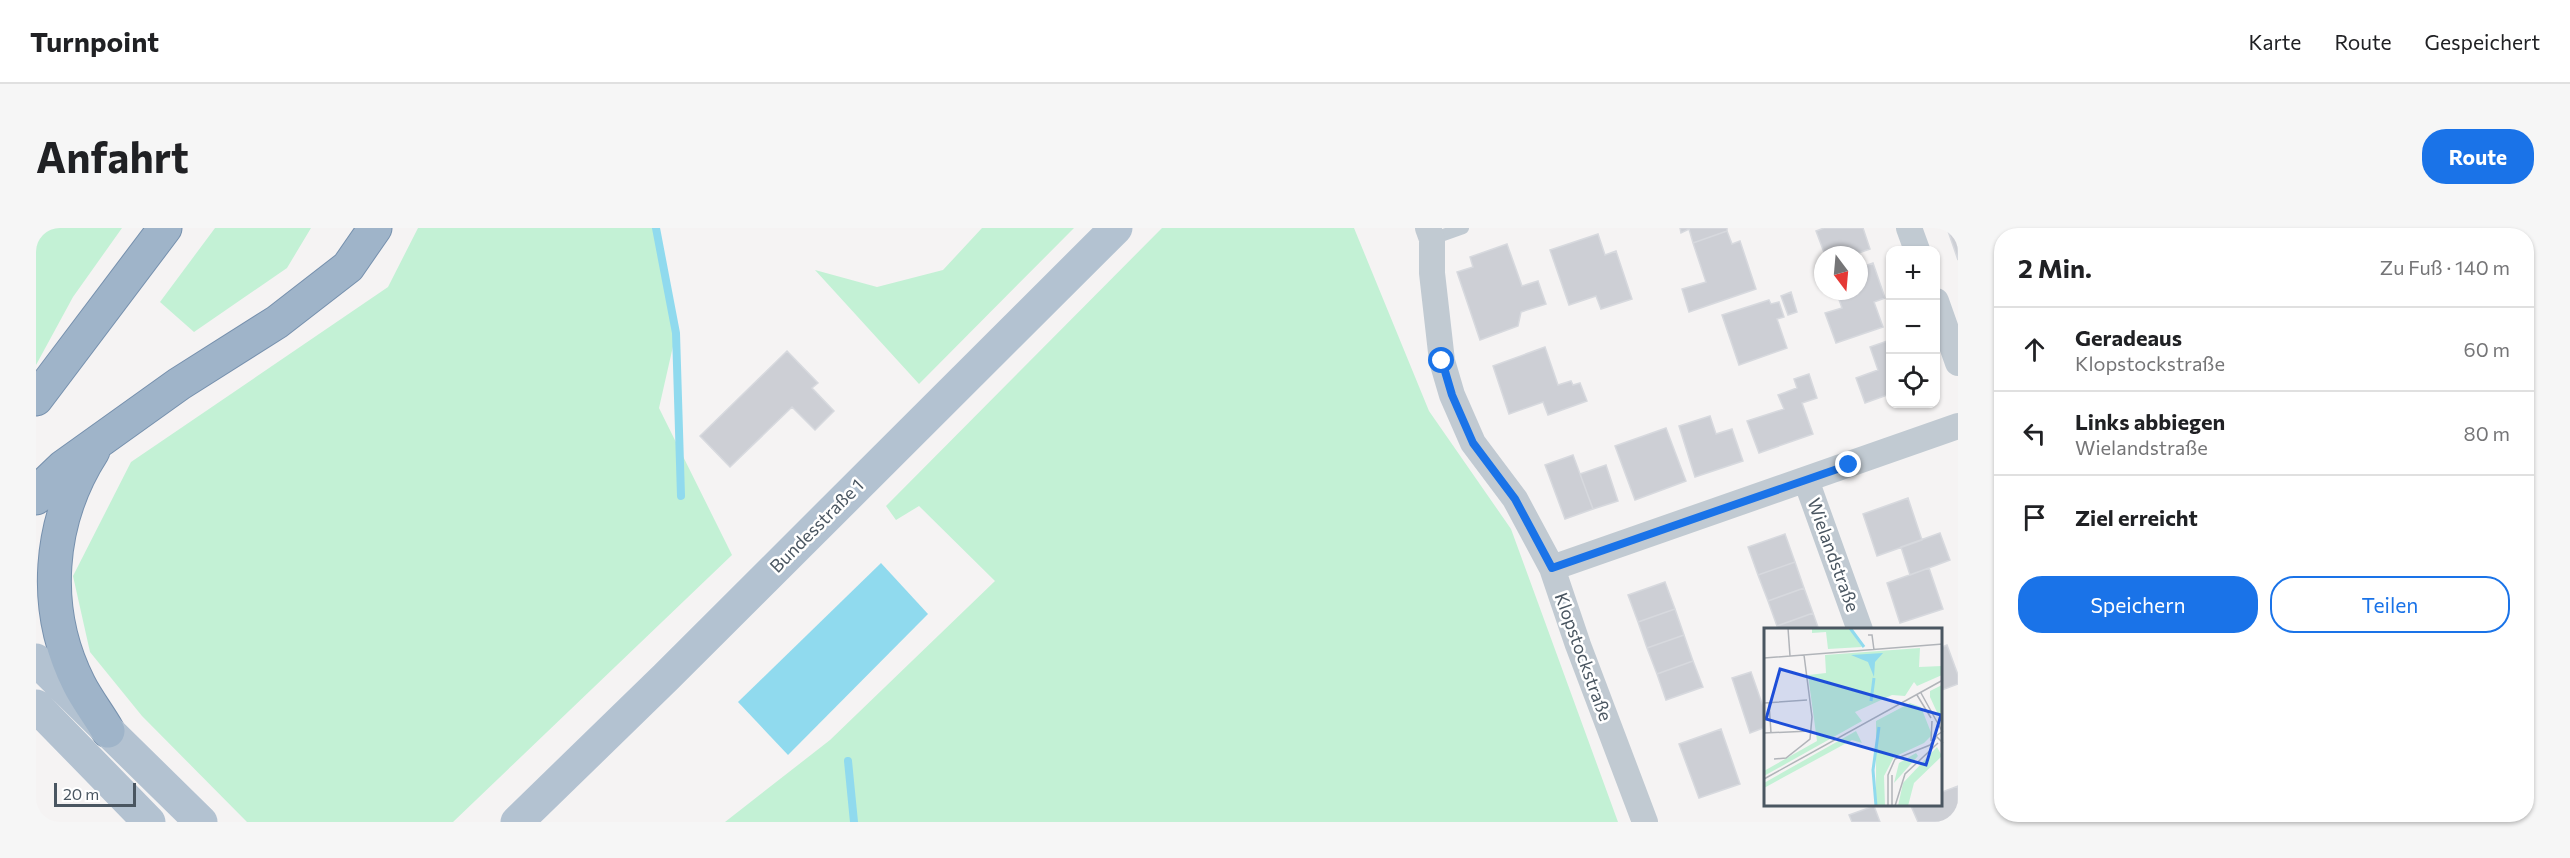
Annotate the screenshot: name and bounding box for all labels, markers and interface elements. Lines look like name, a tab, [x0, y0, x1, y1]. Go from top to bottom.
text: Turnpoint	[30, 24, 159, 58]
text: Karte	[2248, 29, 2301, 54]
text: Route	[2334, 29, 2392, 54]
text: Gespeichert	[2425, 29, 2540, 54]
button: Route	[2422, 129, 2534, 184]
text: Anfahrt	[36, 130, 189, 182]
north arrow	[1814, 246, 1868, 300]
map controls	[1886, 246, 1940, 408]
button: +	[1886, 246, 1940, 300]
text: 2 Min.	[2018, 252, 2092, 283]
text: Zu Fuß · 140 m	[2380, 255, 2510, 279]
button: −	[1886, 300, 1940, 354]
text: Geradeaus	[2075, 324, 2182, 351]
icon: ahead	[2018, 333, 2051, 366]
text: 60 m	[2464, 337, 2510, 361]
route start	[1428, 347, 1454, 373]
text: Klopstockstraße	[2075, 351, 2225, 375]
button: locate	[1886, 354, 1940, 408]
text: Links abbiegen	[2075, 408, 2225, 435]
icon: left	[2018, 417, 2051, 450]
text: 80 m	[2464, 421, 2510, 445]
text: Wielandstraße	[2075, 435, 2208, 459]
route end	[1835, 451, 1861, 477]
street label: Bundesstraße 1	[765, 474, 868, 577]
street label: Wielandstraße	[1803, 495, 1865, 615]
icon: arrive	[2018, 501, 2051, 534]
text: Ziel erreicht	[2075, 504, 2198, 531]
button: Speichern	[2018, 576, 2258, 633]
button: Teilen	[2270, 576, 2510, 633]
street label: Klopstockstraße	[1551, 589, 1617, 724]
inset map	[1764, 628, 1943, 807]
scale bar	[54, 780, 136, 808]
text: 20 m	[63, 784, 99, 803]

